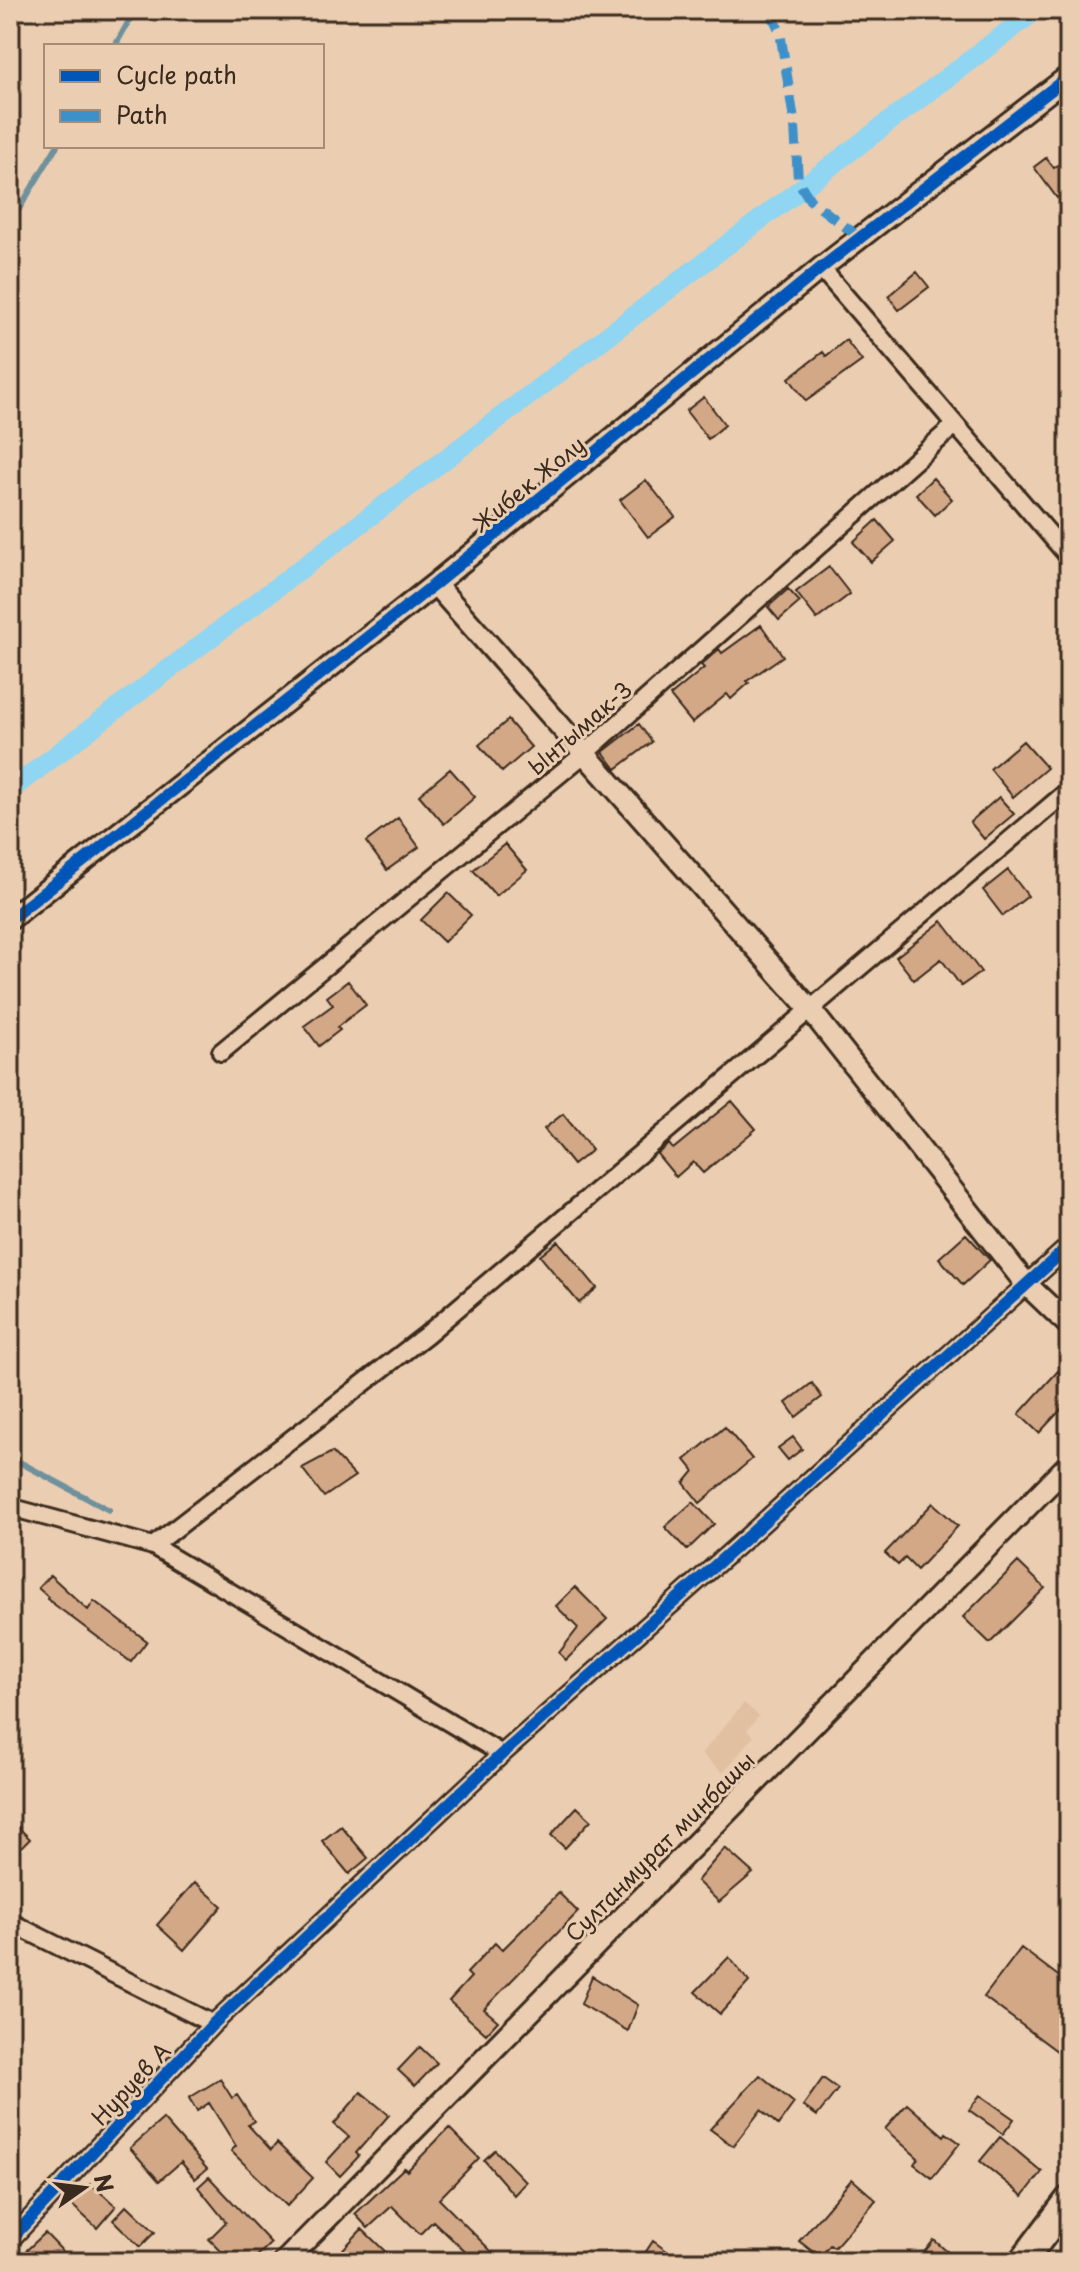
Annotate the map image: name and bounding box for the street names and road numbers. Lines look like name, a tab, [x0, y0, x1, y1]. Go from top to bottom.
street label: Жибек Жолу	[465, 427, 591, 539]
street label: Ынтымак-3	[520, 672, 638, 782]
street label: Султанмурат минбашы	[556, 1743, 762, 1949]
street label: Нуруев А	[83, 2034, 177, 2132]

